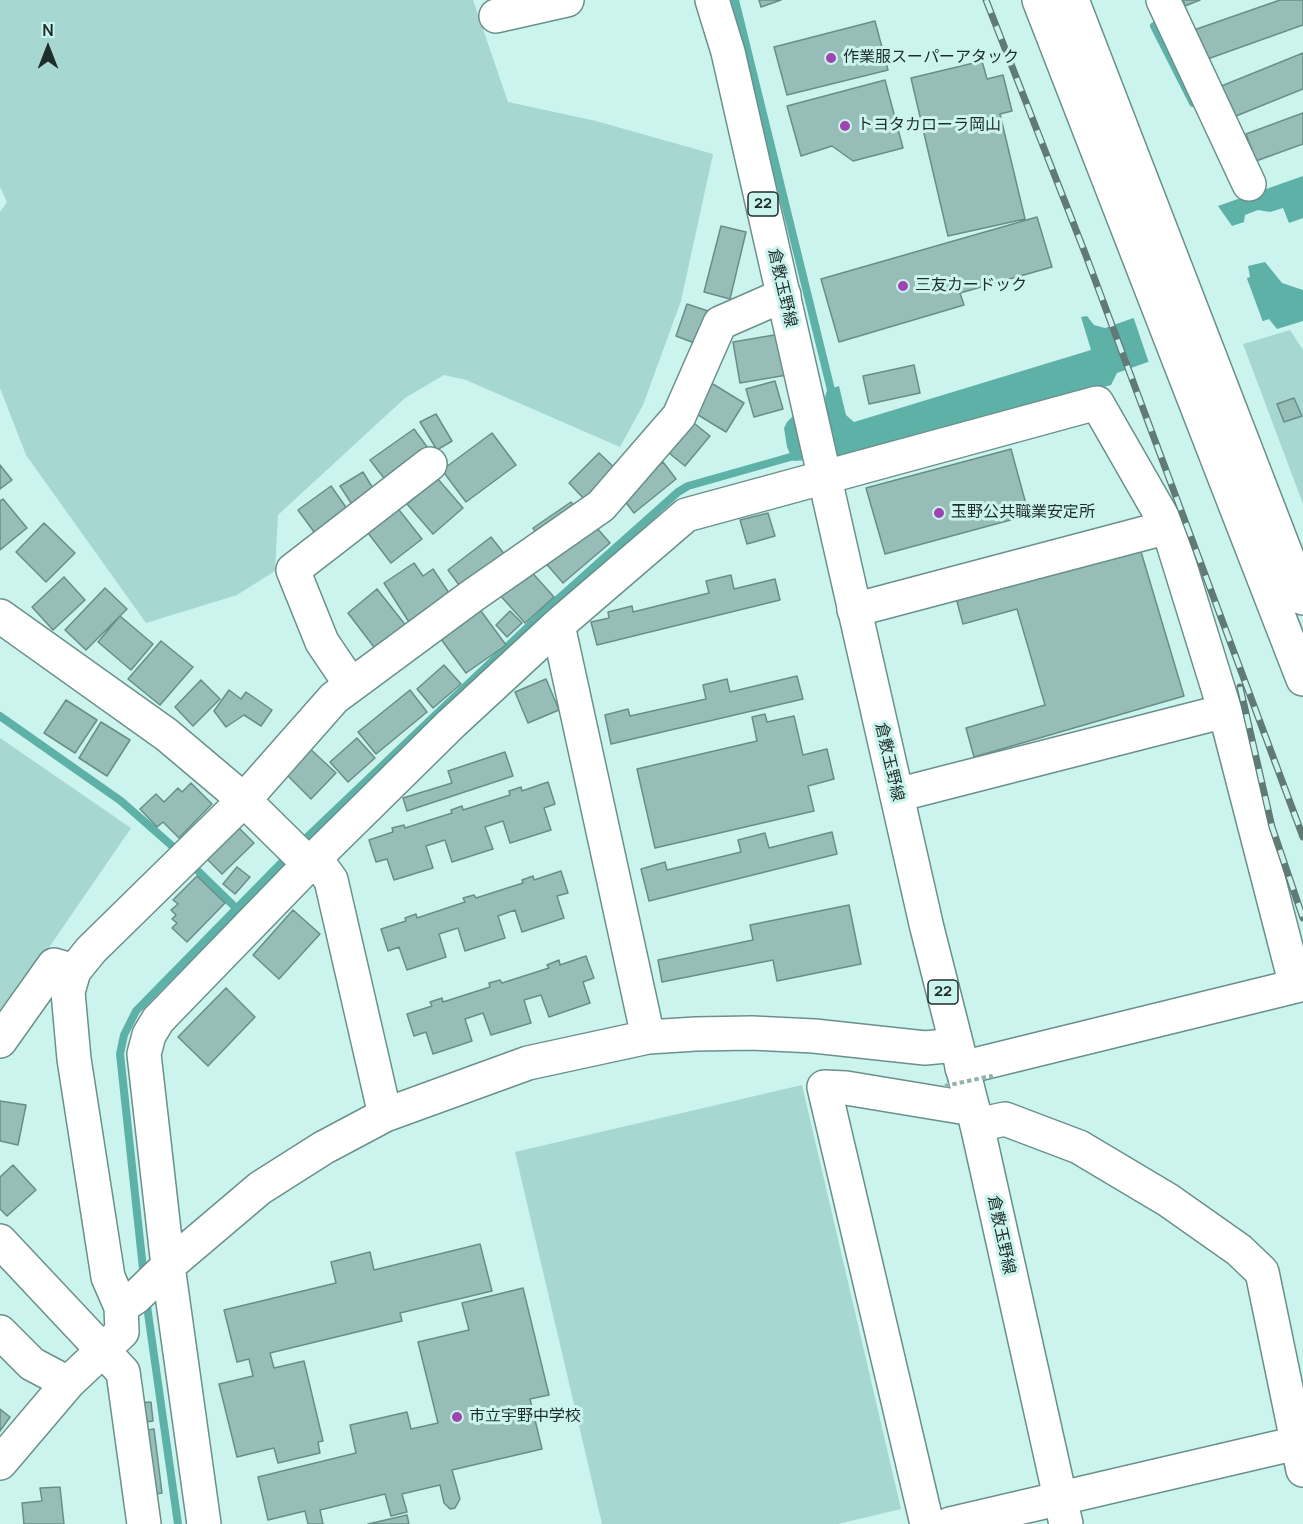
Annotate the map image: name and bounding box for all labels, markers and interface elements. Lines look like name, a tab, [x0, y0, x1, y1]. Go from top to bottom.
north arrow	[18, 18, 78, 78]
text: N	[42, 19, 54, 41]
place label: 作業服スーパーアタック	[843, 48, 1019, 68]
marker: 作業服スーパーアタック	[824, 51, 838, 65]
place label: トヨタカローラ岡山	[857, 116, 1001, 136]
marker: トヨタカローラ岡山	[838, 119, 852, 133]
road number: 22	[748, 192, 778, 216]
street label: 倉敷玉野線	[764, 247, 800, 329]
place label: 三友カードック	[915, 276, 1027, 296]
marker: 三友カードック	[896, 279, 910, 293]
place label: 玉野公共職業安定所	[951, 503, 1095, 523]
marker: 玉野公共職業安定所	[932, 506, 946, 520]
street label: 倉敷玉野線	[871, 721, 907, 803]
road number: 22	[928, 980, 958, 1004]
street label: 倉敷玉野線	[983, 1194, 1019, 1276]
place label: 市立宇野中学校	[469, 1407, 581, 1427]
marker: 市立宇野中学校	[450, 1410, 464, 1424]

